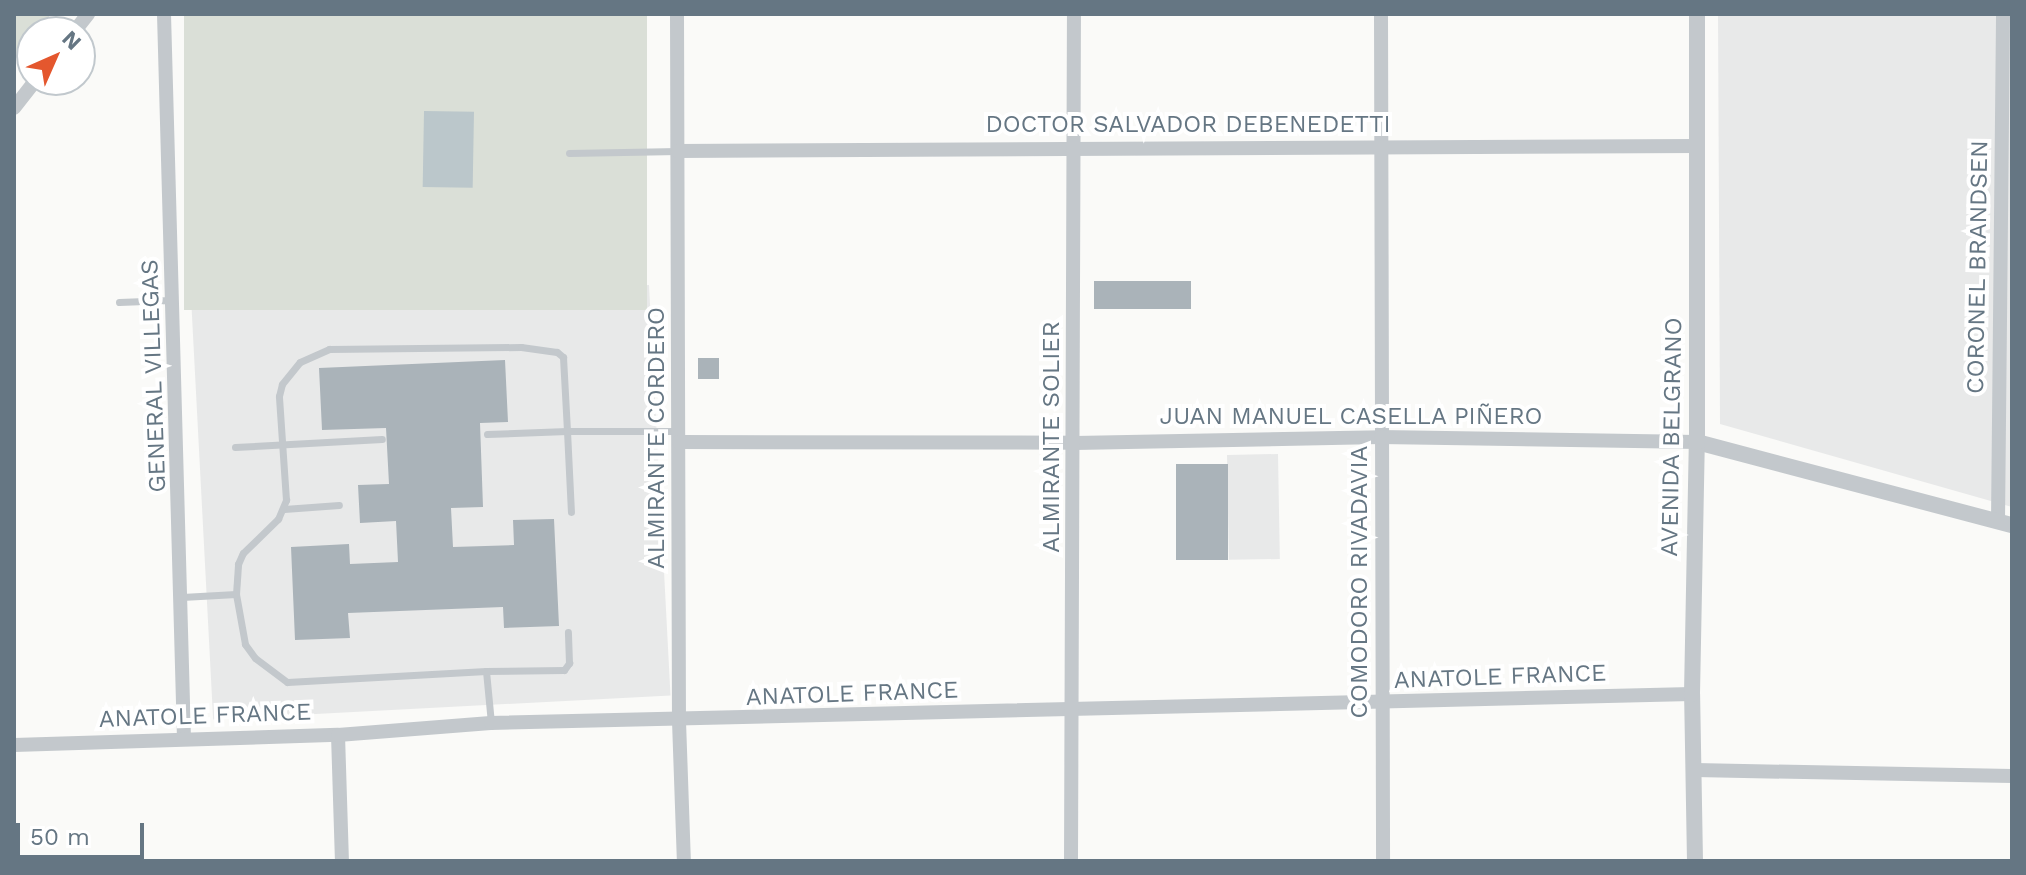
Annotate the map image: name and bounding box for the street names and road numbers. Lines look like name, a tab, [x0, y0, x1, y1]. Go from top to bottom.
street label: DOCTOR SALVADOR DEBENEDETTI	[985, 111, 1391, 139]
street label: CORONEL BRANDSEN	[1961, 140, 1995, 394]
street label: GENERAL VILLEGAS	[136, 258, 172, 494]
street label: ALMIRANTE CORDERO	[643, 307, 671, 569]
street label: AVENIDA BELGRANO	[1656, 317, 1688, 557]
street label: ALMIRANTE SOLIER	[1038, 321, 1066, 553]
street label: JUAN MANUEL CASELLA PIÑERO	[1159, 403, 1543, 431]
street label: COMODORO RIVADAVIA	[1346, 446, 1374, 718]
street label: ANATOLE FRANCE	[1393, 659, 1607, 695]
street label: ANATOLE FRANCE	[745, 676, 959, 712]
street label: ANATOLE FRANCE	[98, 698, 312, 734]

